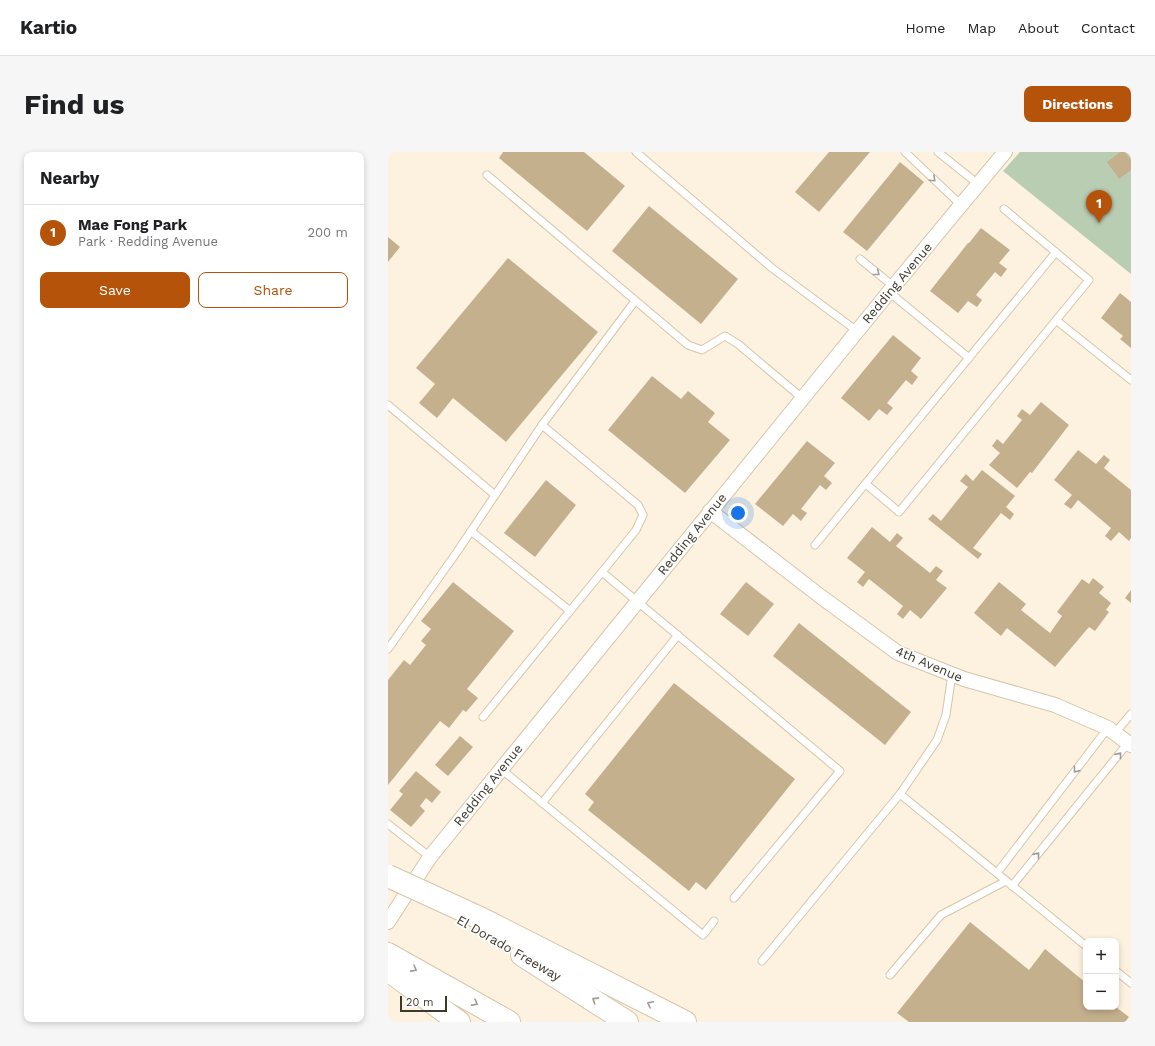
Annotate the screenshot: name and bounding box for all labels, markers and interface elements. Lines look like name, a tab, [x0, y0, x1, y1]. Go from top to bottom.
text: Kartio	[20, 16, 77, 39]
text: Home	[905, 20, 945, 36]
text: Map	[967, 20, 996, 36]
text: About	[1018, 20, 1059, 36]
text: Contact	[1081, 20, 1135, 36]
button: Directions	[1024, 86, 1131, 122]
text: Find us	[24, 88, 124, 121]
text: Nearby	[40, 168, 99, 188]
one-way arrow	[928, 174, 936, 181]
pin: 1	[1086, 190, 1112, 223]
text: Mae Fong Park	[78, 216, 187, 234]
text: 1	[50, 225, 56, 240]
text: 200 m	[307, 225, 348, 240]
text: Park · Redding Avenue	[78, 234, 218, 249]
street label: Redding Avenue	[859, 240, 935, 326]
one-way arrow	[872, 268, 879, 275]
button: Save	[40, 272, 190, 308]
button: Share	[198, 272, 348, 308]
street label: Redding Avenue	[655, 490, 729, 578]
your location	[728, 503, 748, 523]
street label: 4th Avenue	[893, 643, 965, 685]
street label: Redding Avenue	[451, 741, 525, 829]
one-way arrow	[1114, 752, 1121, 759]
one-way arrow	[1074, 765, 1081, 772]
one-way arrow	[1032, 853, 1039, 860]
street label: El Dorado Freeway	[454, 912, 564, 984]
map controls	[1083, 938, 1119, 1010]
button: +	[1083, 938, 1119, 974]
one-way arrow	[410, 964, 418, 972]
button: −	[1083, 974, 1119, 1010]
scale bar	[400, 994, 447, 1013]
text: 20 m	[406, 996, 434, 1009]
one-way arrow	[471, 998, 478, 1005]
one-way arrow	[592, 998, 599, 1005]
one-way arrow	[647, 1002, 654, 1009]

